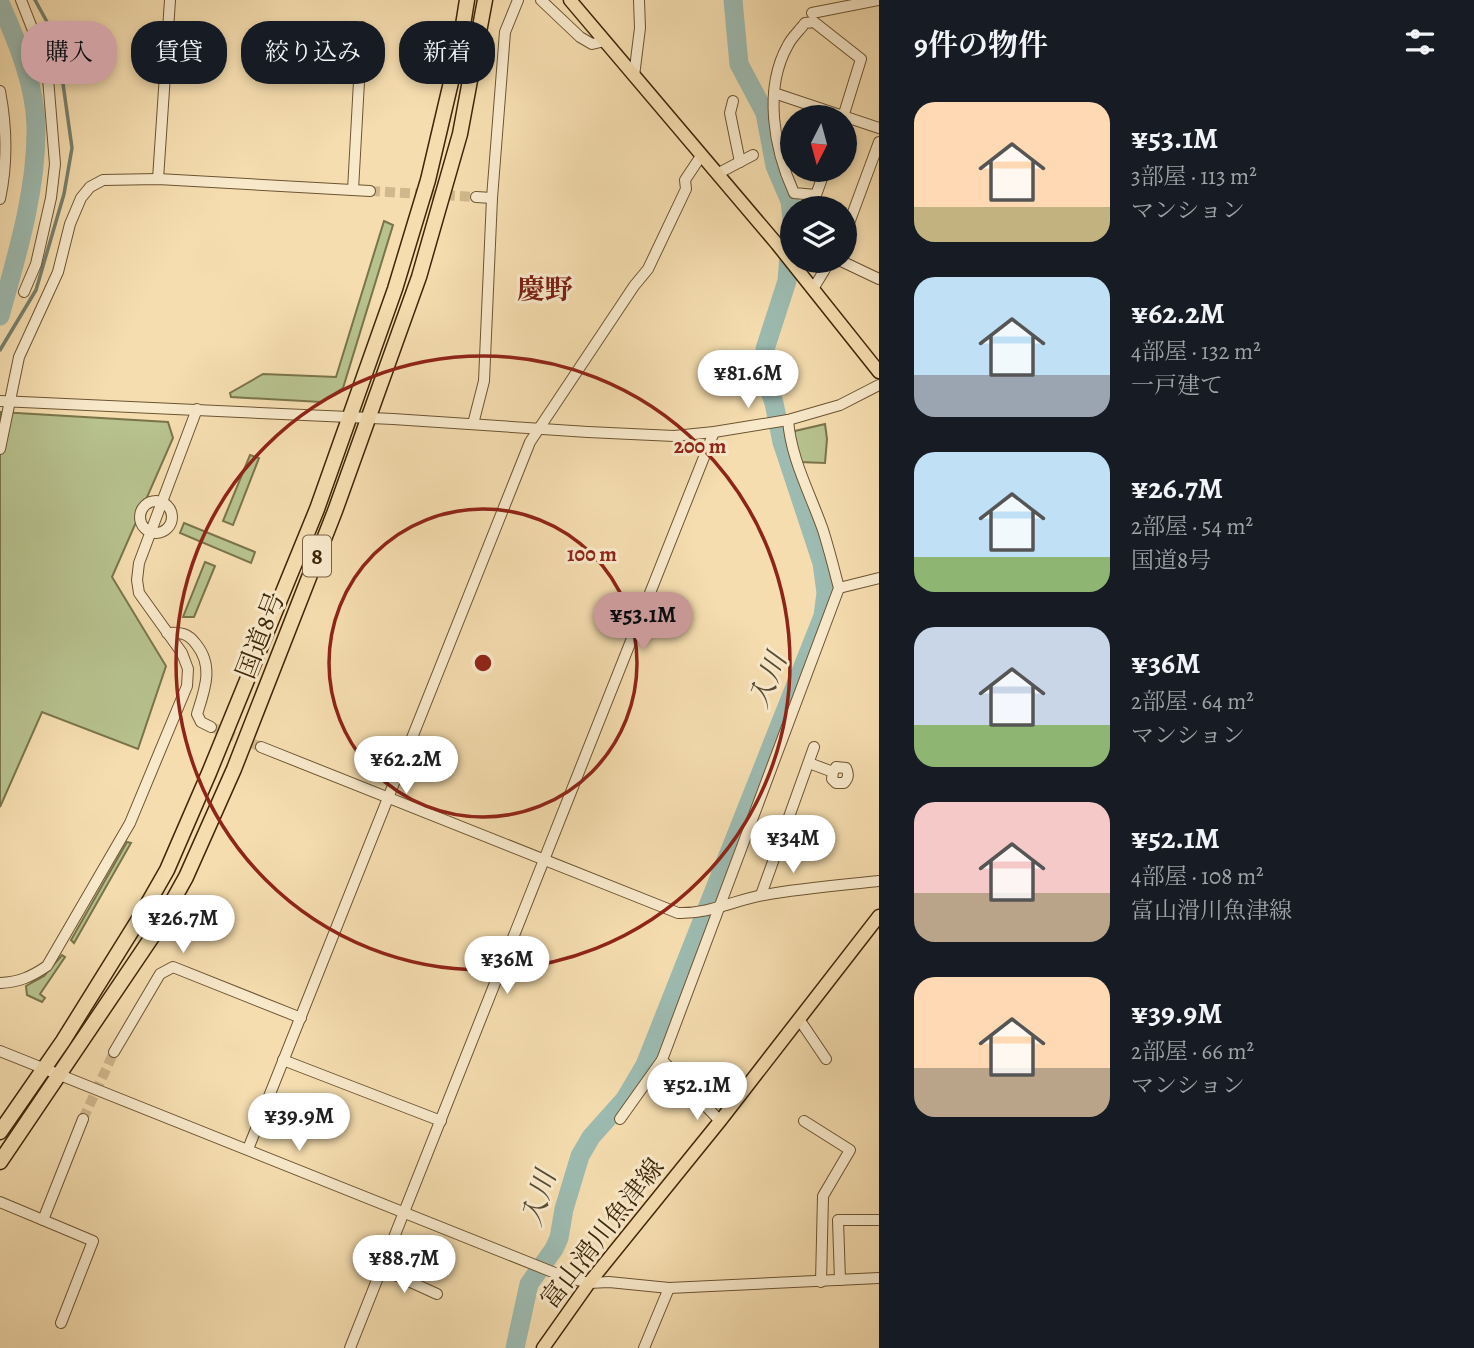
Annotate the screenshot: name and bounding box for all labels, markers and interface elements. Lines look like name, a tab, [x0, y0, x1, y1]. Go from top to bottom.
chip: 購入	[21, 21, 117, 84]
chip: 賃貸	[131, 21, 227, 84]
chip: 絞り込み	[241, 21, 385, 84]
chip: 新着	[399, 21, 495, 84]
icon: filters	[1401, 23, 1439, 61]
text: 9件の物件	[914, 25, 1048, 65]
north arrow	[780, 105, 858, 182]
map controls	[780, 105, 857, 273]
text: ¥53.1M	[1131, 118, 1218, 158]
icon: home	[970, 130, 1054, 214]
text: 3部屋 · 113 m²	[1131, 161, 1257, 192]
text: マンション	[1131, 195, 1245, 226]
button: layers	[780, 196, 857, 273]
district label: 慶野	[517, 271, 573, 309]
text: ¥62.2M	[1131, 293, 1225, 333]
icon: home	[970, 305, 1054, 389]
text: 4部屋 · 132 m²	[1131, 336, 1261, 367]
pin: ¥81.6M	[691, 350, 805, 410]
text: ¥81.6M	[714, 357, 782, 388]
text: 一戸建て	[1131, 370, 1223, 401]
text: 200 m	[674, 432, 727, 460]
text: ¥26.7M	[1131, 468, 1223, 508]
icon: home	[970, 480, 1054, 564]
text: 2部屋 · 54 m²	[1131, 511, 1253, 542]
road number: 8	[303, 536, 331, 576]
text: 100 m	[567, 540, 617, 568]
text: 国道8号	[1131, 545, 1211, 576]
street label: 国道8号	[228, 587, 293, 684]
pin: ¥53.1M	[586, 592, 700, 652]
text: ¥53.1M	[610, 599, 676, 630]
text: ¥36M	[1131, 643, 1200, 683]
water label: 入川	[740, 645, 797, 713]
centre of rings	[471, 651, 495, 675]
icon: home	[970, 655, 1054, 739]
text: 2部屋 · 64 m²	[1131, 686, 1254, 717]
text: マンション	[1131, 720, 1245, 751]
pin: ¥62.2M	[349, 736, 463, 796]
text: ¥62.2M	[370, 743, 442, 774]
pin: ¥34M	[752, 816, 834, 875]
text: ¥52.1M	[1131, 818, 1220, 858]
text: ¥34M	[766, 822, 820, 853]
icon: home	[970, 830, 1054, 914]
text: 4部屋 · 108 m²	[1131, 861, 1264, 892]
pin: ¥26.7M	[126, 895, 240, 955]
text: 富山滑川魚津線	[1131, 895, 1292, 926]
text: ¥26.7M	[148, 902, 218, 933]
pin: ¥36M	[466, 936, 548, 996]
text: ¥36M	[480, 943, 534, 974]
text: ¥39.9M	[1131, 993, 1222, 1033]
icon: home	[970, 1005, 1054, 1089]
text: 2部屋 · 66 m²	[1131, 1036, 1254, 1067]
pin: ¥52.1M	[640, 1062, 754, 1122]
text: ¥52.1M	[663, 1069, 731, 1100]
text: マンション	[1131, 1070, 1245, 1101]
pin: ¥39.9M	[242, 1094, 356, 1153]
text: ¥39.9M	[264, 1100, 334, 1131]
street label: 富山滑川魚津線	[533, 1151, 672, 1316]
water label: 入川	[513, 1163, 566, 1231]
pin: ¥88.7M	[347, 1236, 461, 1295]
text: ¥88.7M	[369, 1242, 439, 1273]

